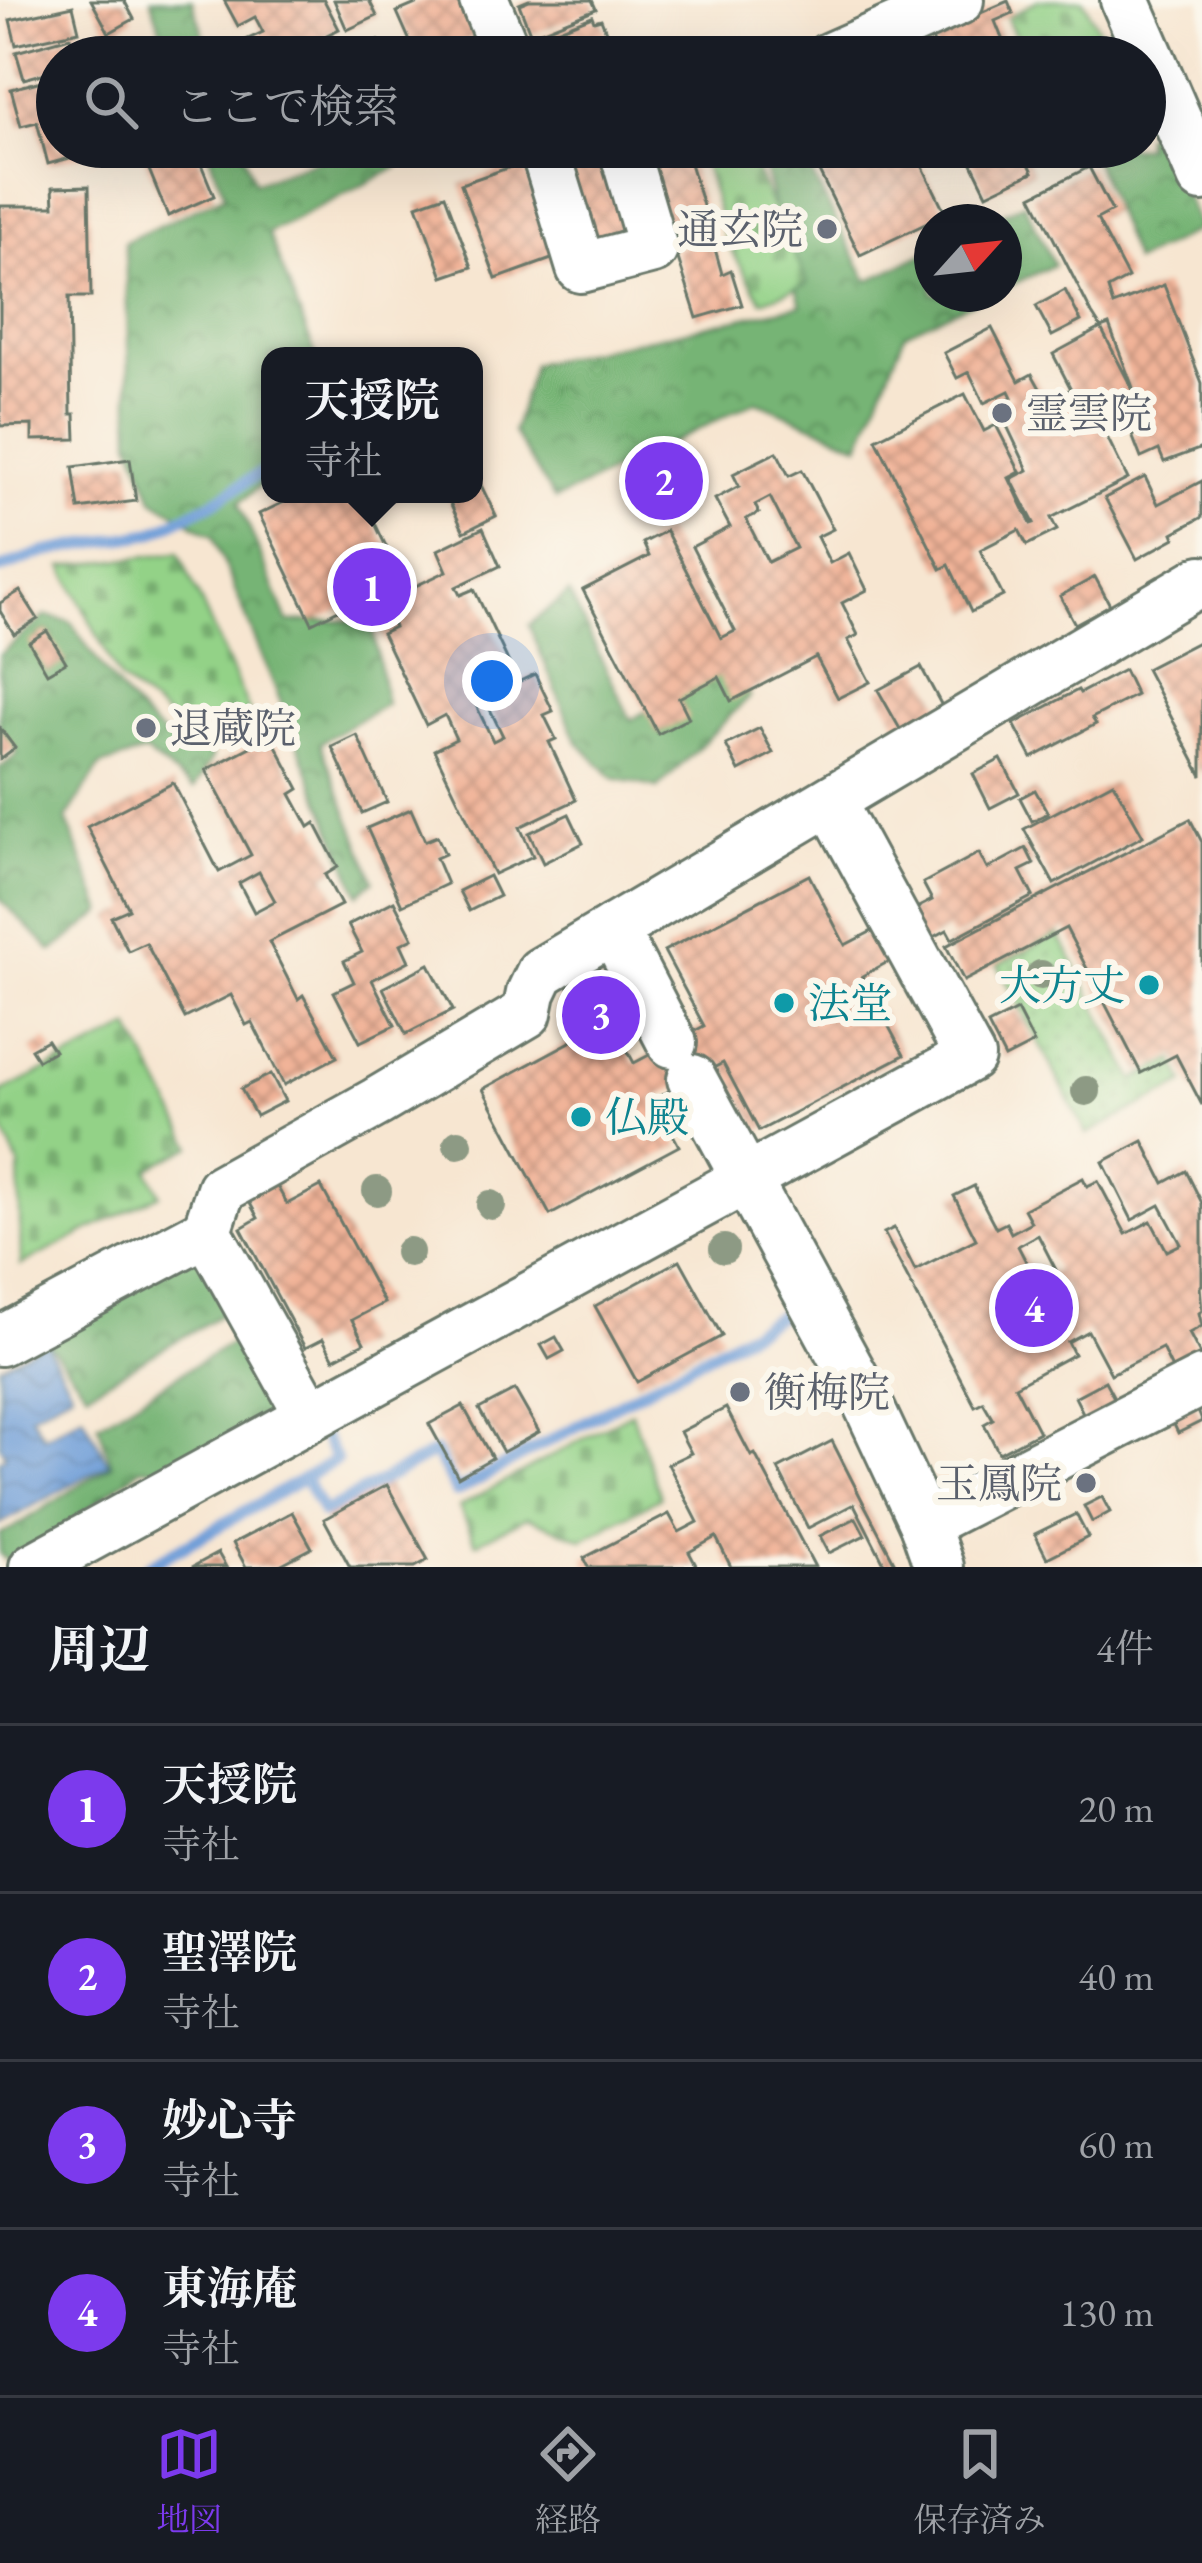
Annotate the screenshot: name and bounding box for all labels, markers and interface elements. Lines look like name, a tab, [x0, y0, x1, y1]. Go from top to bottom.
search box	[36, 36, 1166, 168]
icon: search	[78, 69, 144, 135]
text: ここで検索	[174, 77, 399, 135]
place label: 通玄院	[677, 202, 803, 257]
north arrow	[914, 204, 1022, 312]
marker: 通玄院	[814, 216, 840, 242]
popup	[261, 347, 483, 503]
text: 天授院	[304, 371, 440, 429]
place label: 霊雲院	[1026, 386, 1152, 441]
marker: 霊雲院	[989, 400, 1015, 426]
text: 寺社	[304, 435, 383, 486]
pin: 2	[625, 436, 703, 526]
pin: 1	[333, 542, 411, 632]
your location	[462, 651, 522, 711]
place label: 退蔵院	[170, 701, 296, 756]
marker: 退蔵院	[133, 715, 159, 741]
place label: 大方丈	[999, 958, 1125, 1013]
pin: 3	[562, 970, 640, 1060]
marker: 大方丈	[1136, 972, 1162, 998]
place label: 法堂	[808, 976, 892, 1031]
marker: 法堂	[771, 990, 797, 1016]
place label: 仏殿	[605, 1090, 689, 1145]
marker: 仏殿	[568, 1104, 594, 1130]
pin: 4	[995, 1263, 1073, 1353]
place label: 衡梅院	[764, 1365, 890, 1420]
marker: 衡梅院	[727, 1379, 753, 1405]
place label: 玉鳳院	[936, 1456, 1062, 1511]
marker: 玉鳳院	[1073, 1470, 1099, 1496]
text: 周辺	[48, 1616, 150, 1682]
text: 4件	[1096, 1623, 1154, 1674]
text: 天授院	[162, 1755, 297, 1813]
text: 1	[77, 1783, 97, 1834]
text: 20 m	[1078, 1783, 1154, 1834]
text: 寺社	[162, 1819, 240, 1870]
text: 聖澤院	[162, 1923, 297, 1981]
text: 2	[77, 1951, 97, 2002]
text: 40 m	[1078, 1951, 1154, 2002]
text: 寺社	[162, 1987, 240, 2038]
text: 妙心寺	[162, 2091, 297, 2149]
text: 3	[77, 2119, 97, 2170]
text: 60 m	[1078, 2119, 1154, 2170]
text: 寺社	[162, 2155, 240, 2206]
text: 東海庵	[162, 2259, 297, 2317]
text: 4	[77, 2287, 97, 2338]
text: 130 m	[1060, 2287, 1154, 2338]
text: 寺社	[162, 2323, 240, 2374]
tab: 地図	[156, 2421, 222, 2541]
tab: 経路	[535, 2421, 601, 2541]
tab: 保存済み	[914, 2421, 1046, 2541]

